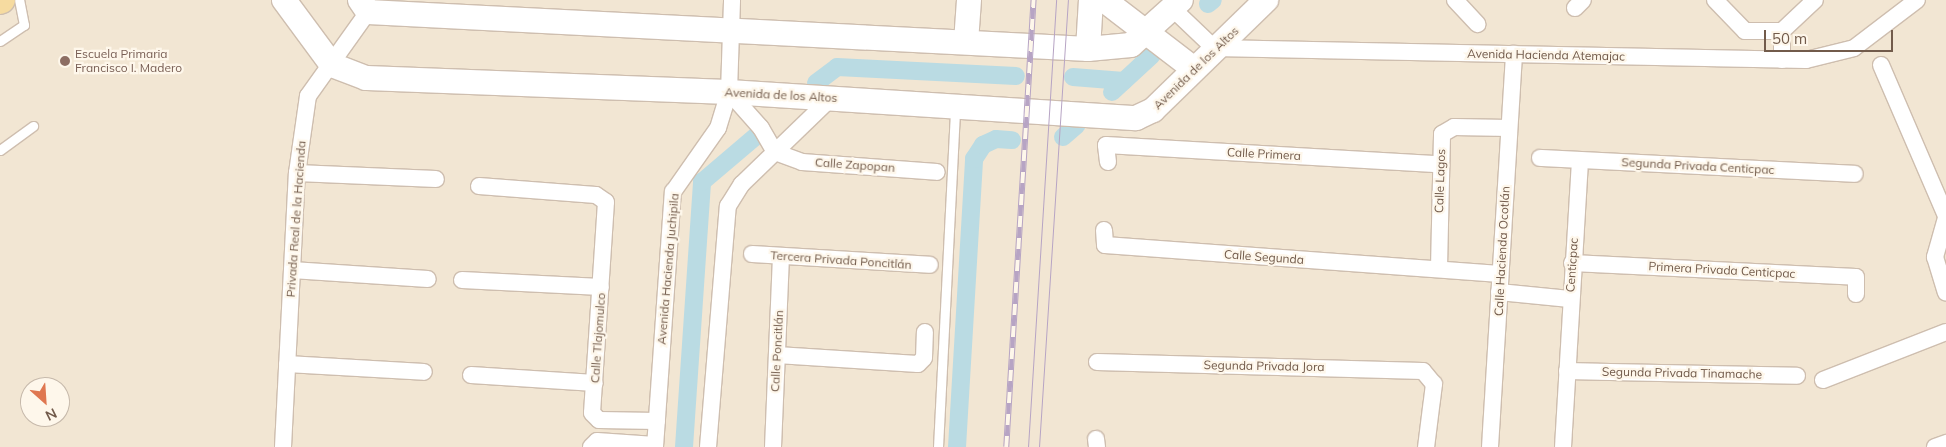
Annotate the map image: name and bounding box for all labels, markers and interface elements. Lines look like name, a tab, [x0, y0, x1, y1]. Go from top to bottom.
scale bar	[1766, 20, 1895, 52]
street label: Avenida de los Altos	[1150, 24, 1242, 112]
text: 50 m	[1772, 29, 1807, 48]
street label: Avenida Hacienda Atemajac	[1467, 46, 1625, 64]
place label: Escuela Primaria Francisco I. Madero	[75, 47, 182, 75]
marker: Escuela Primaria Francisco I. Madero	[59, 55, 71, 67]
street label: Avenida de los Altos	[724, 85, 838, 105]
street label: Privada Real de la Hacienda	[283, 140, 309, 298]
street label: Calle Primera	[1227, 145, 1301, 163]
street label: Calle Lagos	[1432, 149, 1448, 213]
street label: Calle Zapopan	[814, 155, 896, 175]
street label: Segunda Privada Centicpac	[1621, 155, 1775, 177]
street label: Calle Hacienda Ocotlán	[1491, 186, 1513, 316]
street label: Avenida Hacienda Juchipila	[654, 193, 682, 345]
street label: Centicpac	[1563, 237, 1581, 293]
street label: Calle Segunda	[1224, 247, 1304, 267]
street label: Tercera Privada Poncitlán	[770, 248, 912, 272]
street label: Primera Privada Centicpac	[1648, 259, 1796, 281]
street label: Calle Tlajomulco	[588, 292, 608, 384]
street label: Calle Poncitlán	[768, 310, 786, 392]
street label: Segunda Privada Jora	[1203, 358, 1325, 374]
street label: Segunda Privada Tinamache	[1602, 364, 1762, 382]
north arrow	[20, 377, 70, 427]
text: N	[42, 404, 60, 425]

